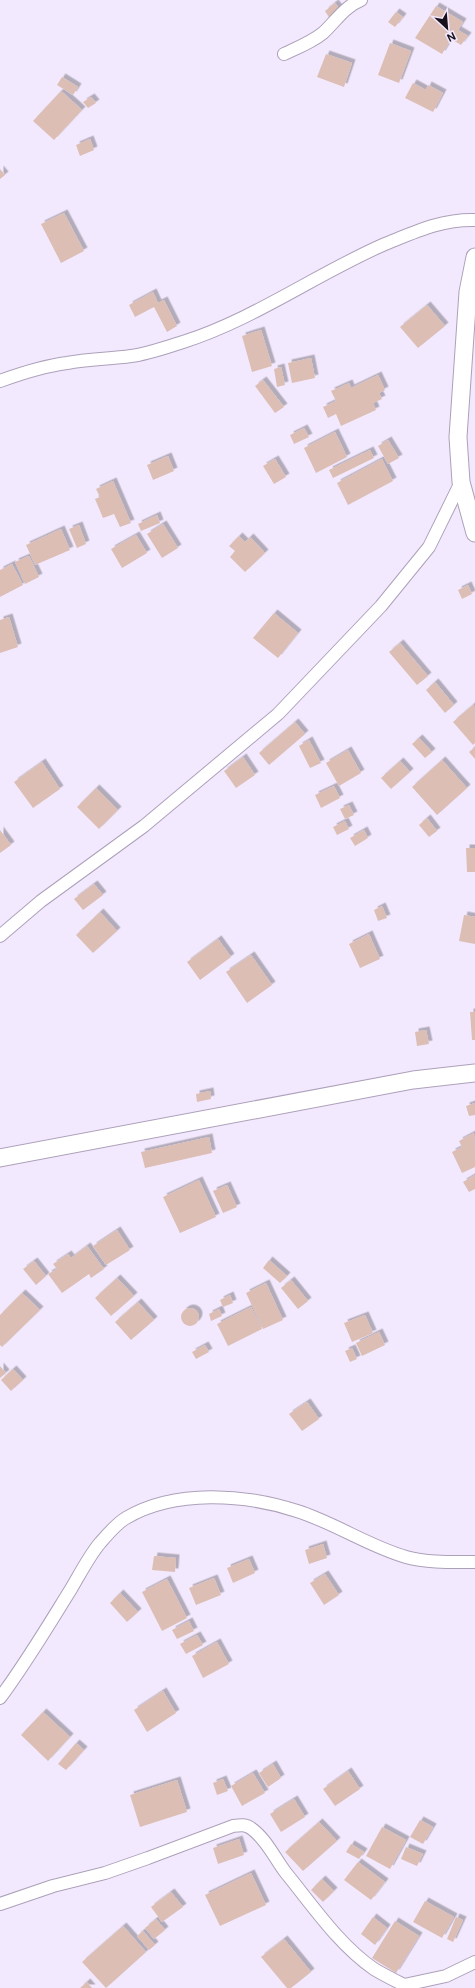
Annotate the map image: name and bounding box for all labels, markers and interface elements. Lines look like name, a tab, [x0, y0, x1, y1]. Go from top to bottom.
north arrow	[427, 8, 467, 48]
text: N	[445, 29, 458, 45]

